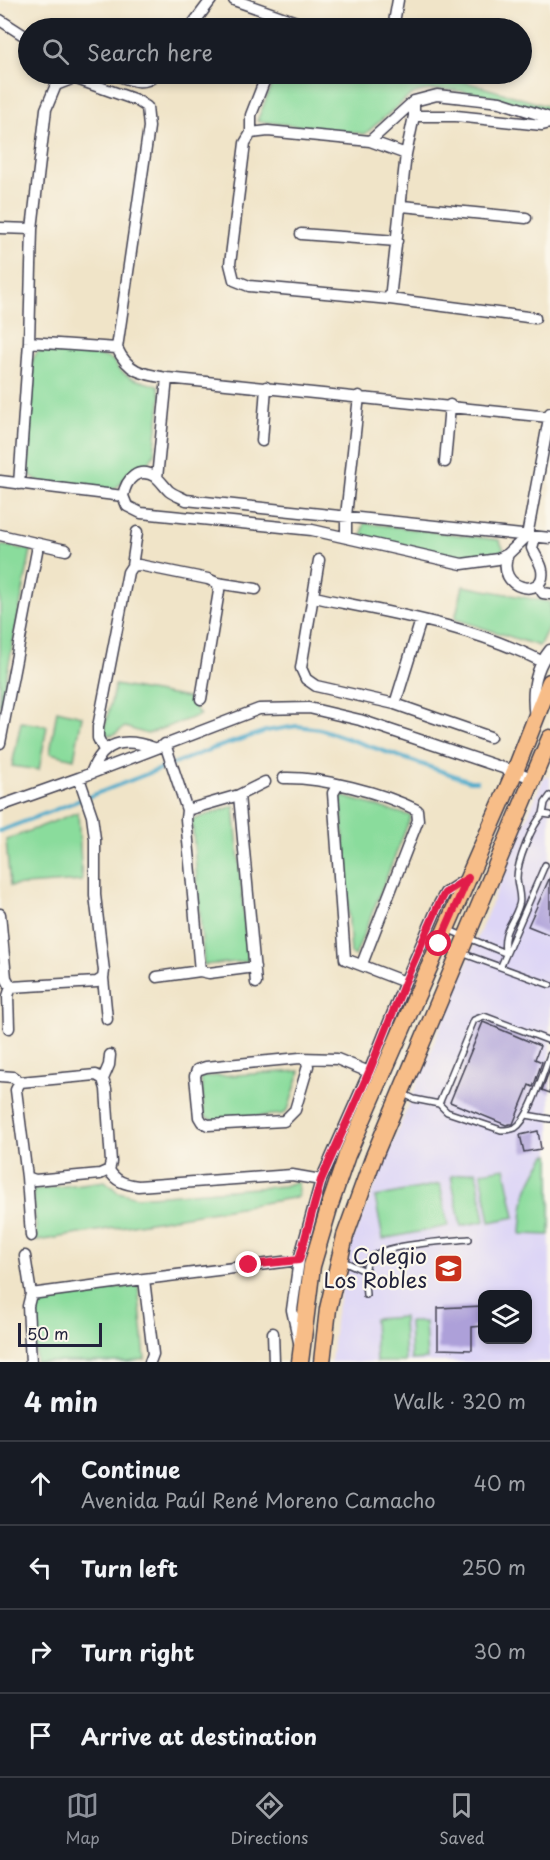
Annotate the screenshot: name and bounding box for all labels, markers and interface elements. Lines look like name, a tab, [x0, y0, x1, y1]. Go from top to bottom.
search box	[18, 18, 532, 84]
icon: search	[39, 35, 72, 68]
text: Search here	[87, 35, 213, 68]
route start	[425, 930, 451, 956]
place label: Colegio Los Robles	[323, 1239, 427, 1295]
route end	[235, 1251, 261, 1277]
school or university icon: Colegio Los Robles	[432, 1253, 464, 1285]
map controls	[478, 1290, 532, 1344]
button: layers	[478, 1290, 532, 1344]
scale bar	[18, 1320, 102, 1348]
text: 50 m	[27, 1321, 68, 1345]
text: 4 min	[24, 1382, 98, 1421]
text: Walk · 320 m	[393, 1386, 526, 1416]
text: Continue	[81, 1452, 180, 1485]
icon: ahead	[24, 1467, 57, 1500]
text: 40 m	[474, 1468, 526, 1498]
text: Avenida Paúl René Moreno Camacho	[81, 1485, 436, 1515]
icon: left	[24, 1551, 57, 1584]
text: Turn left	[81, 1551, 178, 1584]
text: 250 m	[462, 1552, 526, 1582]
icon: right	[24, 1635, 57, 1668]
text: Turn right	[81, 1635, 194, 1668]
text: 30 m	[473, 1636, 526, 1666]
icon: arrive	[24, 1719, 57, 1752]
text: Arrive at destination	[81, 1719, 317, 1752]
tab: Map	[65, 1789, 100, 1849]
tab: Directions	[230, 1789, 308, 1849]
tab: Saved	[439, 1789, 485, 1849]

